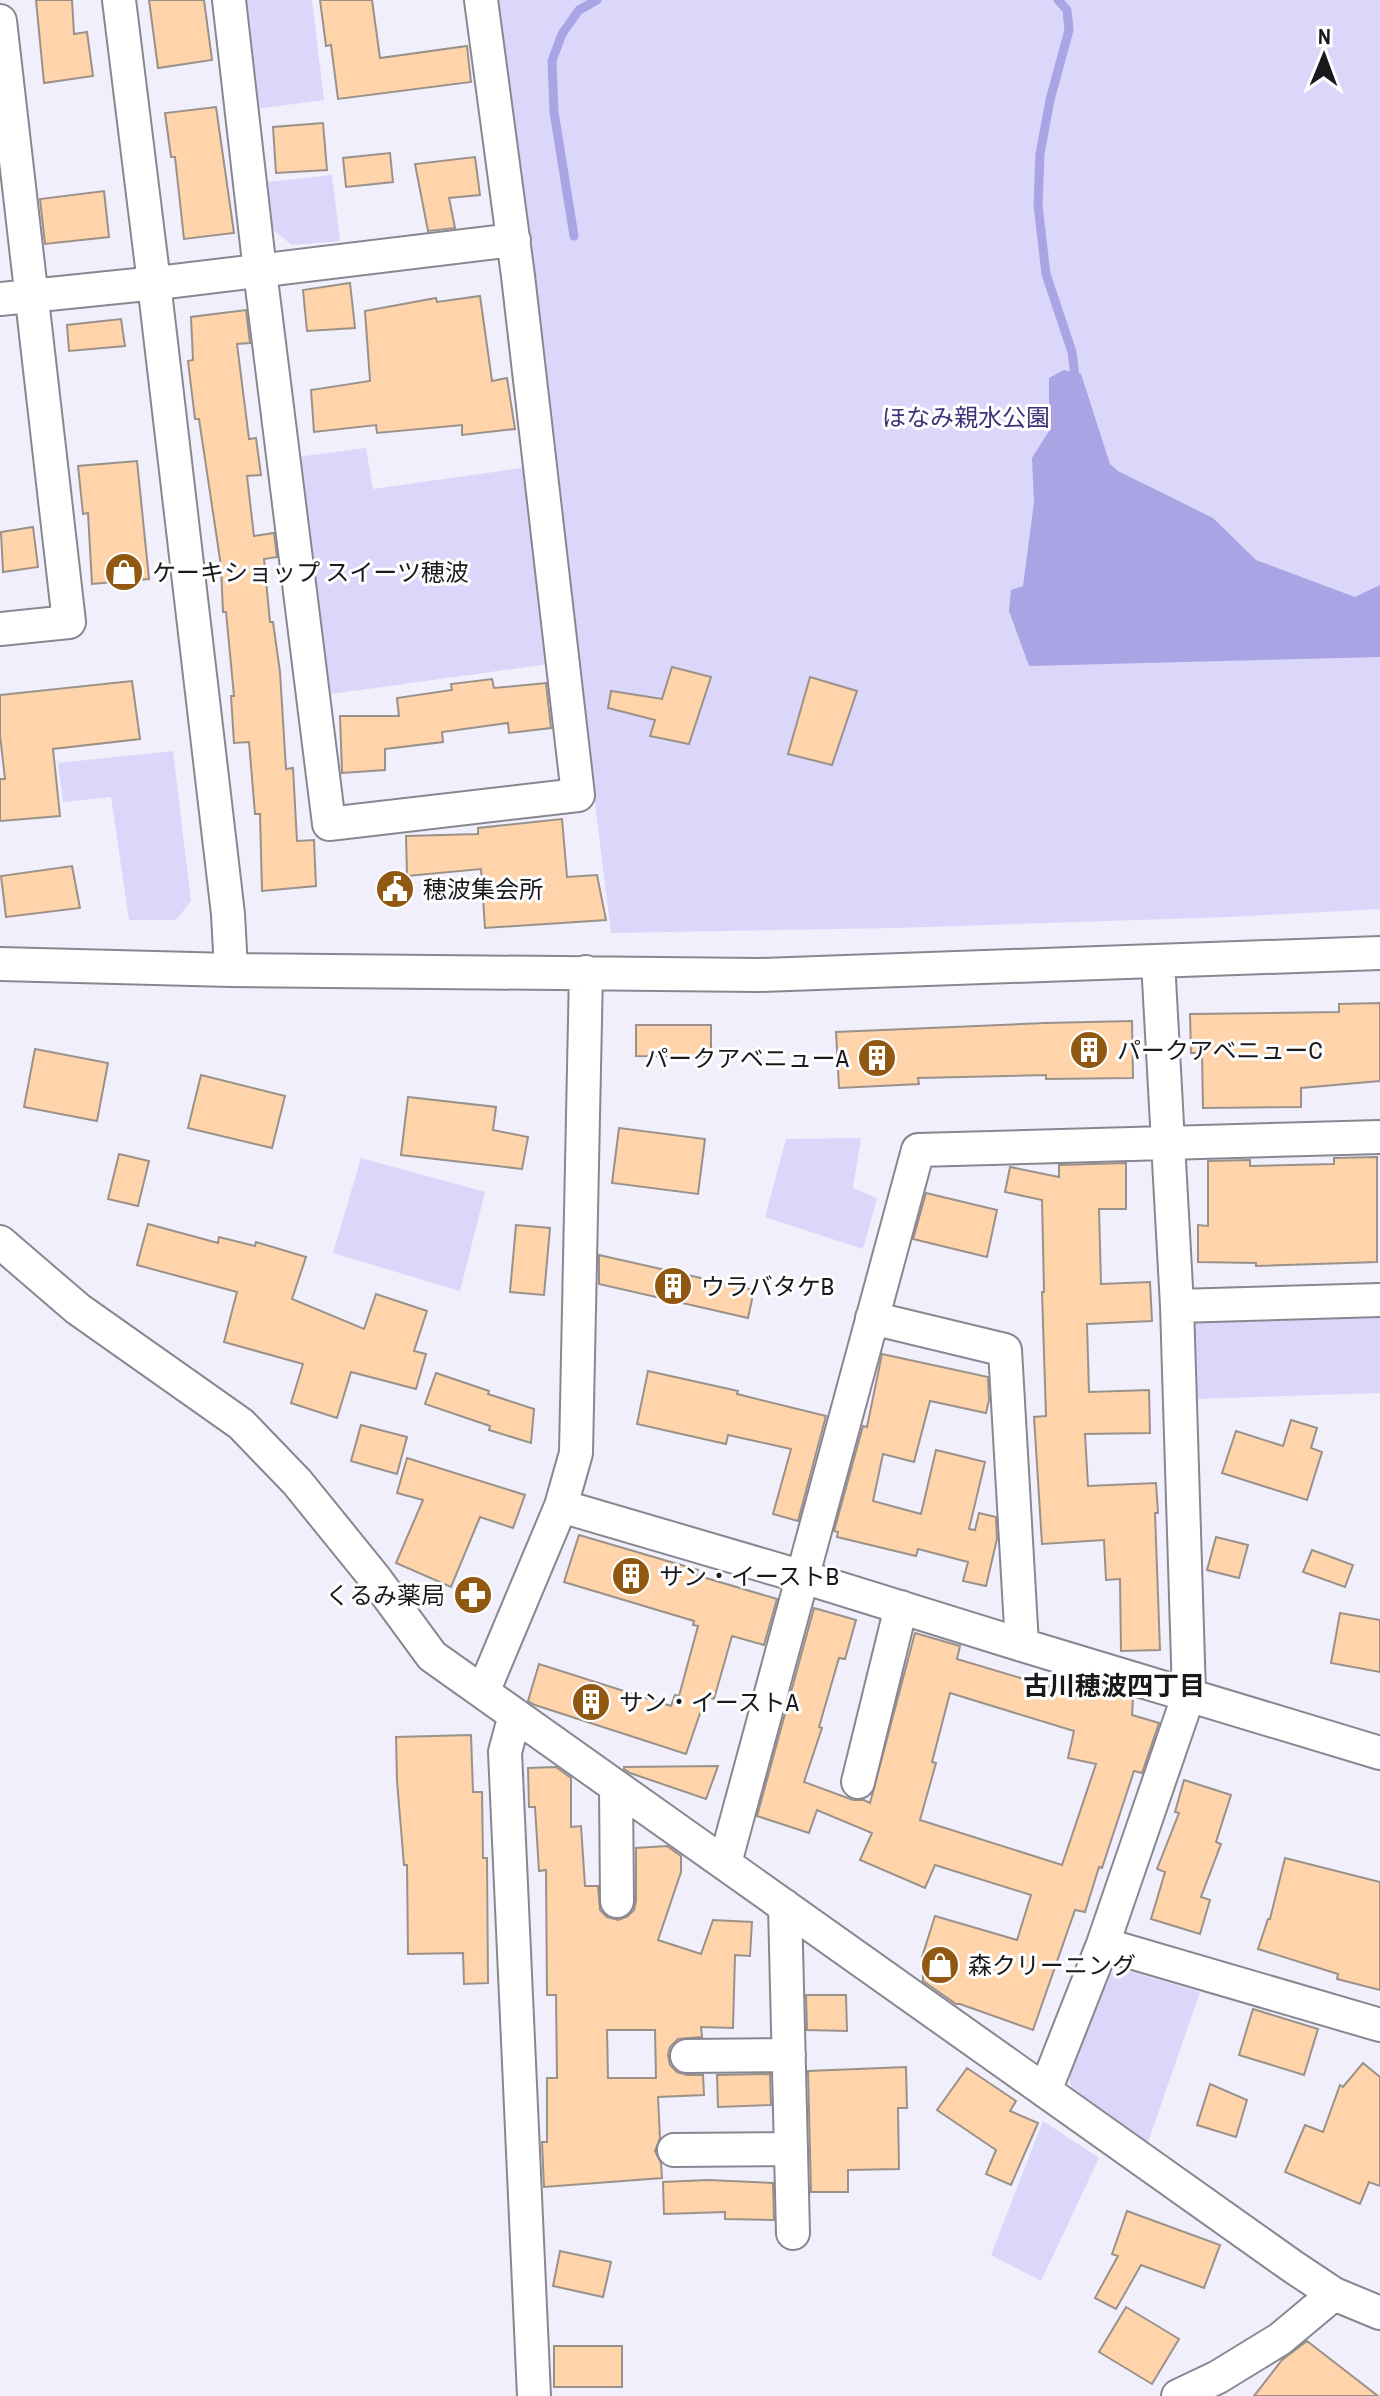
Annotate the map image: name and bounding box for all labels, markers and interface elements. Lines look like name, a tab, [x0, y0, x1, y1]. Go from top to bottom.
north arrow	[1284, 16, 1364, 96]
text: N	[1318, 21, 1331, 51]
park label: ほなみ親水公園	[882, 401, 1050, 433]
shop icon: ケーキショップ スイーツ穂波	[103, 551, 145, 593]
place label: ケーキショップ スイーツ穂波	[152, 556, 469, 588]
public building icon: 穂波集会所	[374, 868, 416, 910]
place label: 穂波集会所	[423, 873, 543, 905]
building icon: パークアベニューC	[1068, 1029, 1110, 1071]
place label: パークアベニューC	[1117, 1034, 1323, 1066]
building icon: パークアベニューA	[856, 1037, 898, 1079]
place label: パークアベニューA	[644, 1042, 850, 1074]
building icon: ウラバタケB	[652, 1265, 694, 1307]
place label: ウラバタケB	[701, 1270, 834, 1302]
building icon: サン・イーストB	[610, 1555, 652, 1597]
place label: サン・イーストB	[659, 1560, 839, 1592]
pharmacy icon: くるみ薬局	[452, 1574, 494, 1616]
place label: くるみ薬局	[325, 1579, 445, 1611]
district label: 古川穂波四丁目	[1023, 1668, 1205, 1703]
building icon: サン・イーストA	[570, 1681, 612, 1723]
place label: サン・イーストA	[619, 1686, 800, 1718]
shop icon: 森クリーニング	[919, 1944, 961, 1986]
place label: 森クリーニング	[968, 1949, 1136, 1981]

